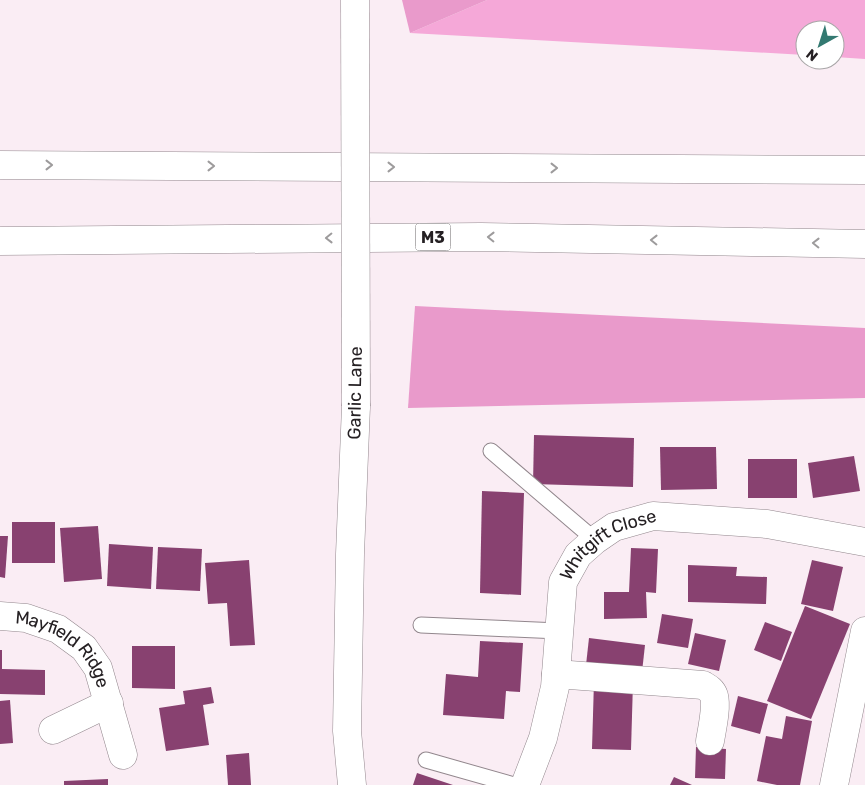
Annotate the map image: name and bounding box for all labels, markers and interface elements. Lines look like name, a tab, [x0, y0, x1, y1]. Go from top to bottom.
north arrow	[795, 20, 845, 70]
text: N	[803, 45, 821, 64]
one-way arrow	[45, 160, 53, 170]
one-way arrow	[208, 161, 215, 171]
one-way arrow	[388, 162, 395, 172]
one-way arrow	[550, 163, 558, 173]
road number: M3	[416, 223, 450, 250]
one-way arrow	[487, 232, 495, 242]
one-way arrow	[325, 233, 332, 243]
one-way arrow	[650, 235, 658, 245]
one-way arrow	[812, 238, 820, 248]
street label: Garlic Lane	[343, 346, 367, 440]
street label: Whitgift Close	[555, 505, 659, 584]
street label: Mayfield Ridge	[15, 606, 114, 690]

